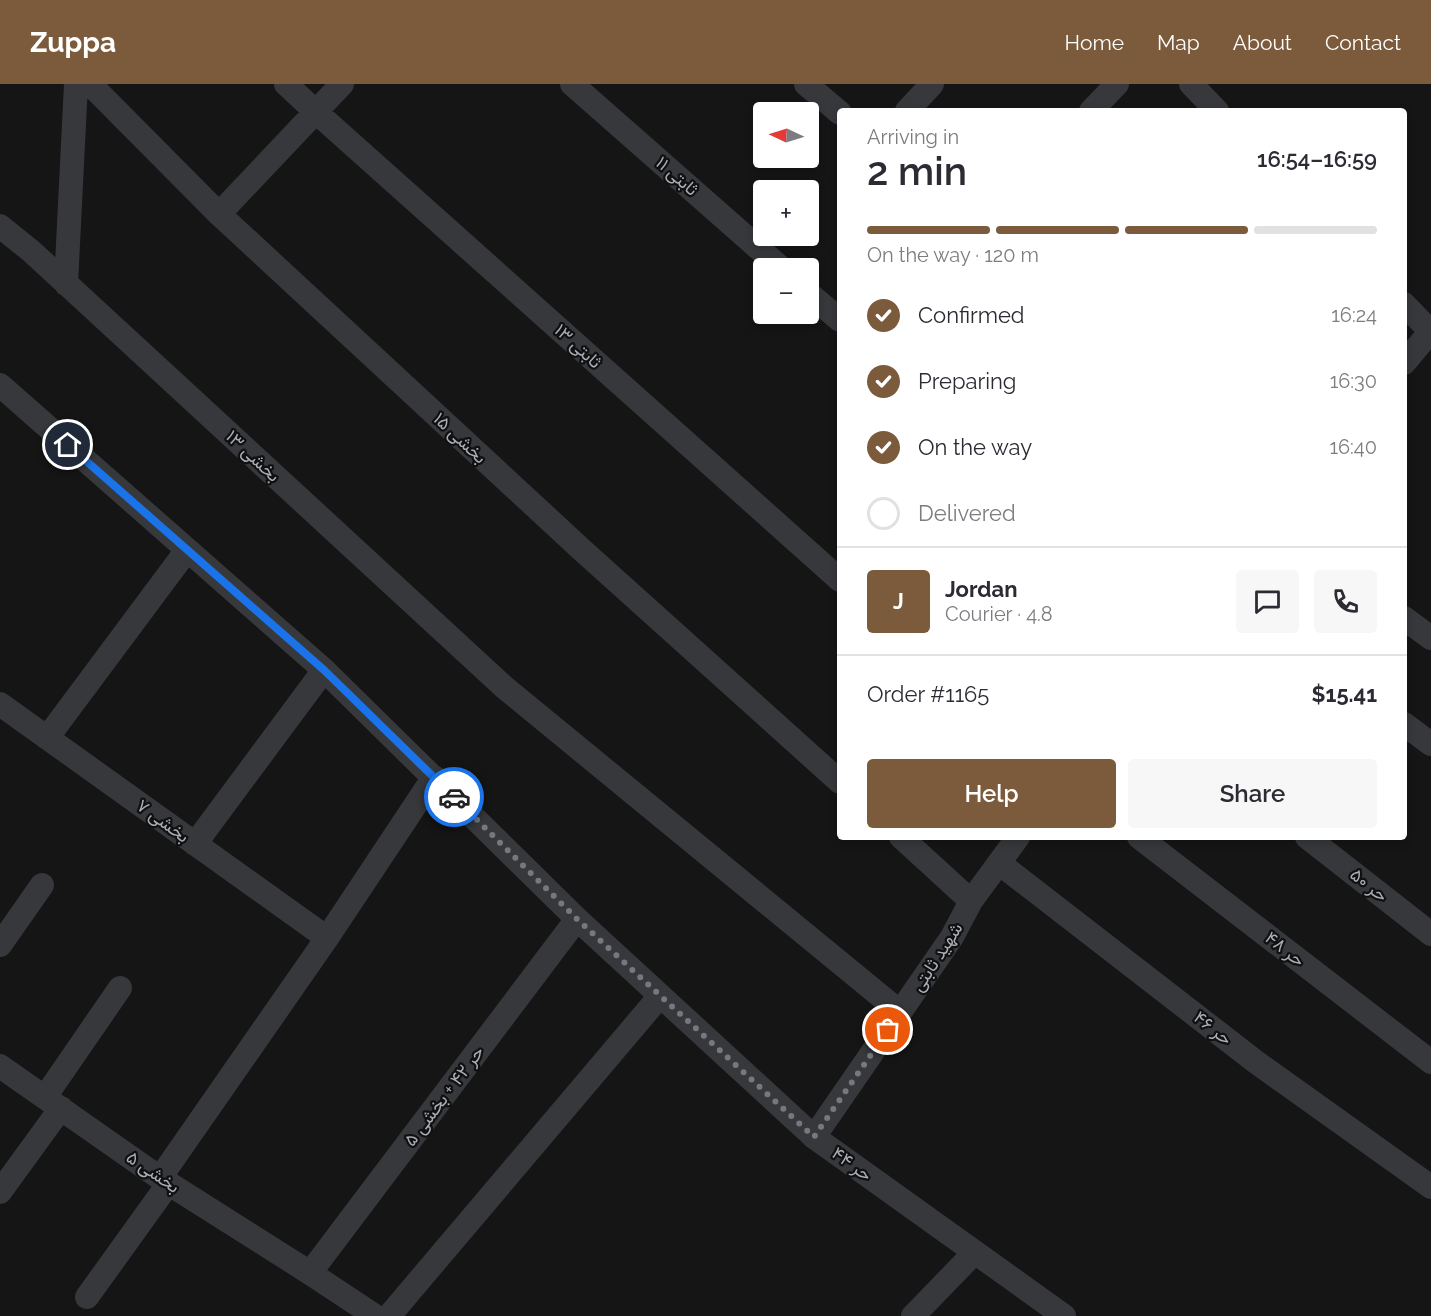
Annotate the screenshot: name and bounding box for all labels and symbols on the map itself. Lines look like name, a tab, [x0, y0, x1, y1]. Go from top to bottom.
north arrow	[753, 102, 819, 168]
street label: ثابتی ۱۱	[651, 152, 703, 200]
street label: ثابتی ۱۳	[550, 319, 606, 373]
street label: بخشی ۱۵	[429, 408, 491, 468]
pin	[42, 419, 93, 470]
street label: بخشی ۱۳	[221, 425, 285, 487]
courier	[424, 767, 484, 827]
street label: بخشی ۷	[132, 795, 194, 847]
street label: حر ۵۰	[1346, 863, 1392, 907]
street label: شهید ثابتی	[907, 918, 967, 996]
street label: حر ۴۸	[1261, 927, 1309, 971]
pin	[862, 1004, 913, 1055]
street label: حر ۴۶	[1189, 1006, 1237, 1050]
street label: حر ۴۲ + بخشی ۵	[399, 1042, 489, 1150]
street label: حر ۴۴	[828, 1142, 876, 1186]
street label: بخشی ۵	[122, 1146, 184, 1198]

